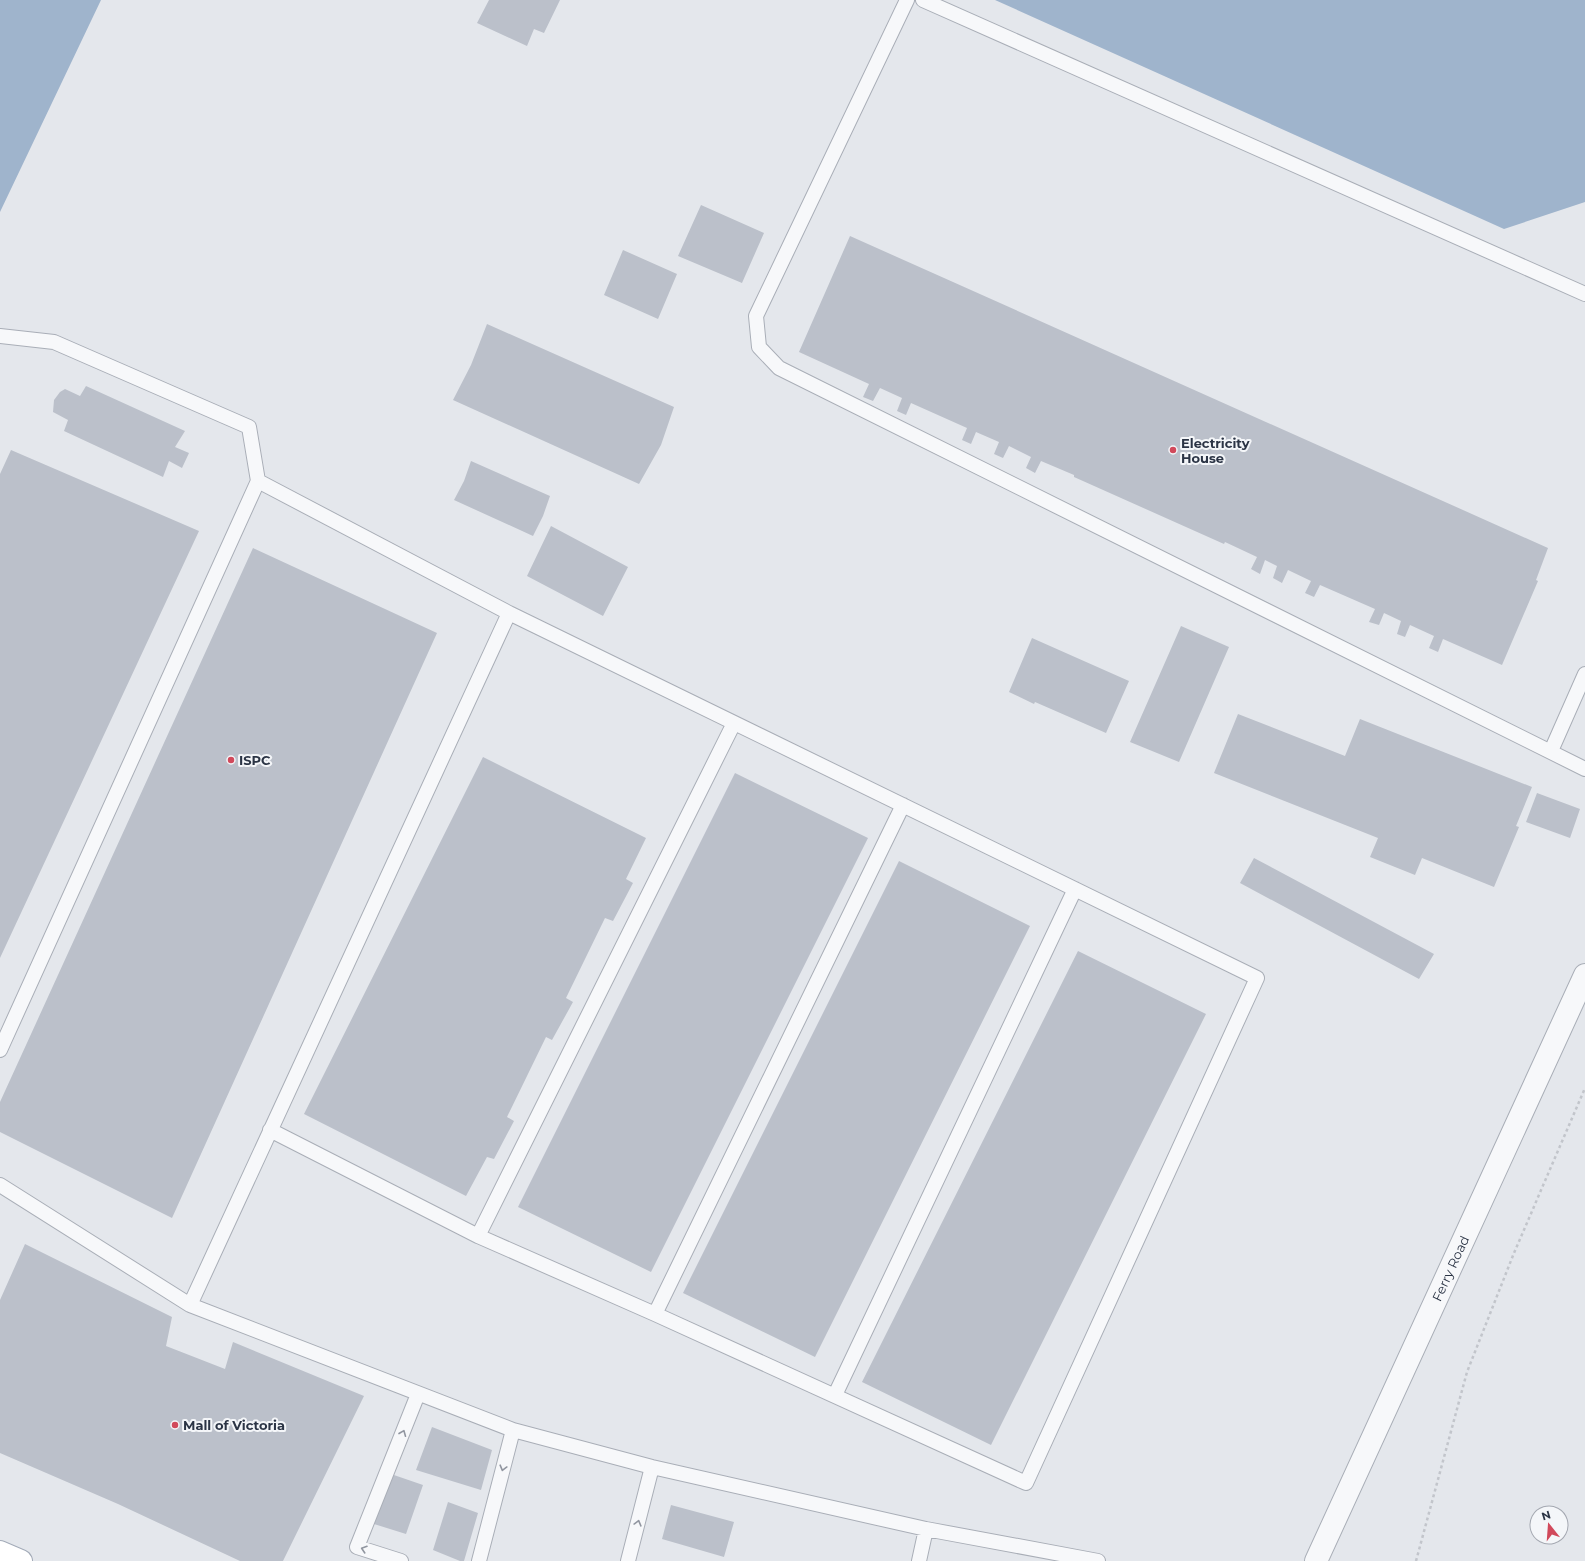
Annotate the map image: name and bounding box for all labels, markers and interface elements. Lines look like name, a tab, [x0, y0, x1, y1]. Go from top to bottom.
place label: Electricity House	[1181, 435, 1250, 466]
marker: Electricity House	[1168, 445, 1178, 455]
place label: ISPC	[239, 752, 271, 768]
marker: ISPC	[226, 755, 236, 765]
street label: Ferry Road	[1428, 1233, 1472, 1304]
place label: Mall of Victoria	[183, 1417, 285, 1433]
marker: Mall of Victoria	[170, 1420, 180, 1430]
one-way arrow	[398, 1429, 406, 1436]
one-way arrow	[500, 1465, 508, 1471]
north arrow	[1529, 1505, 1569, 1545]
text: N	[1540, 1507, 1552, 1523]
one-way arrow	[634, 1520, 642, 1527]
one-way arrow	[360, 1545, 367, 1554]

